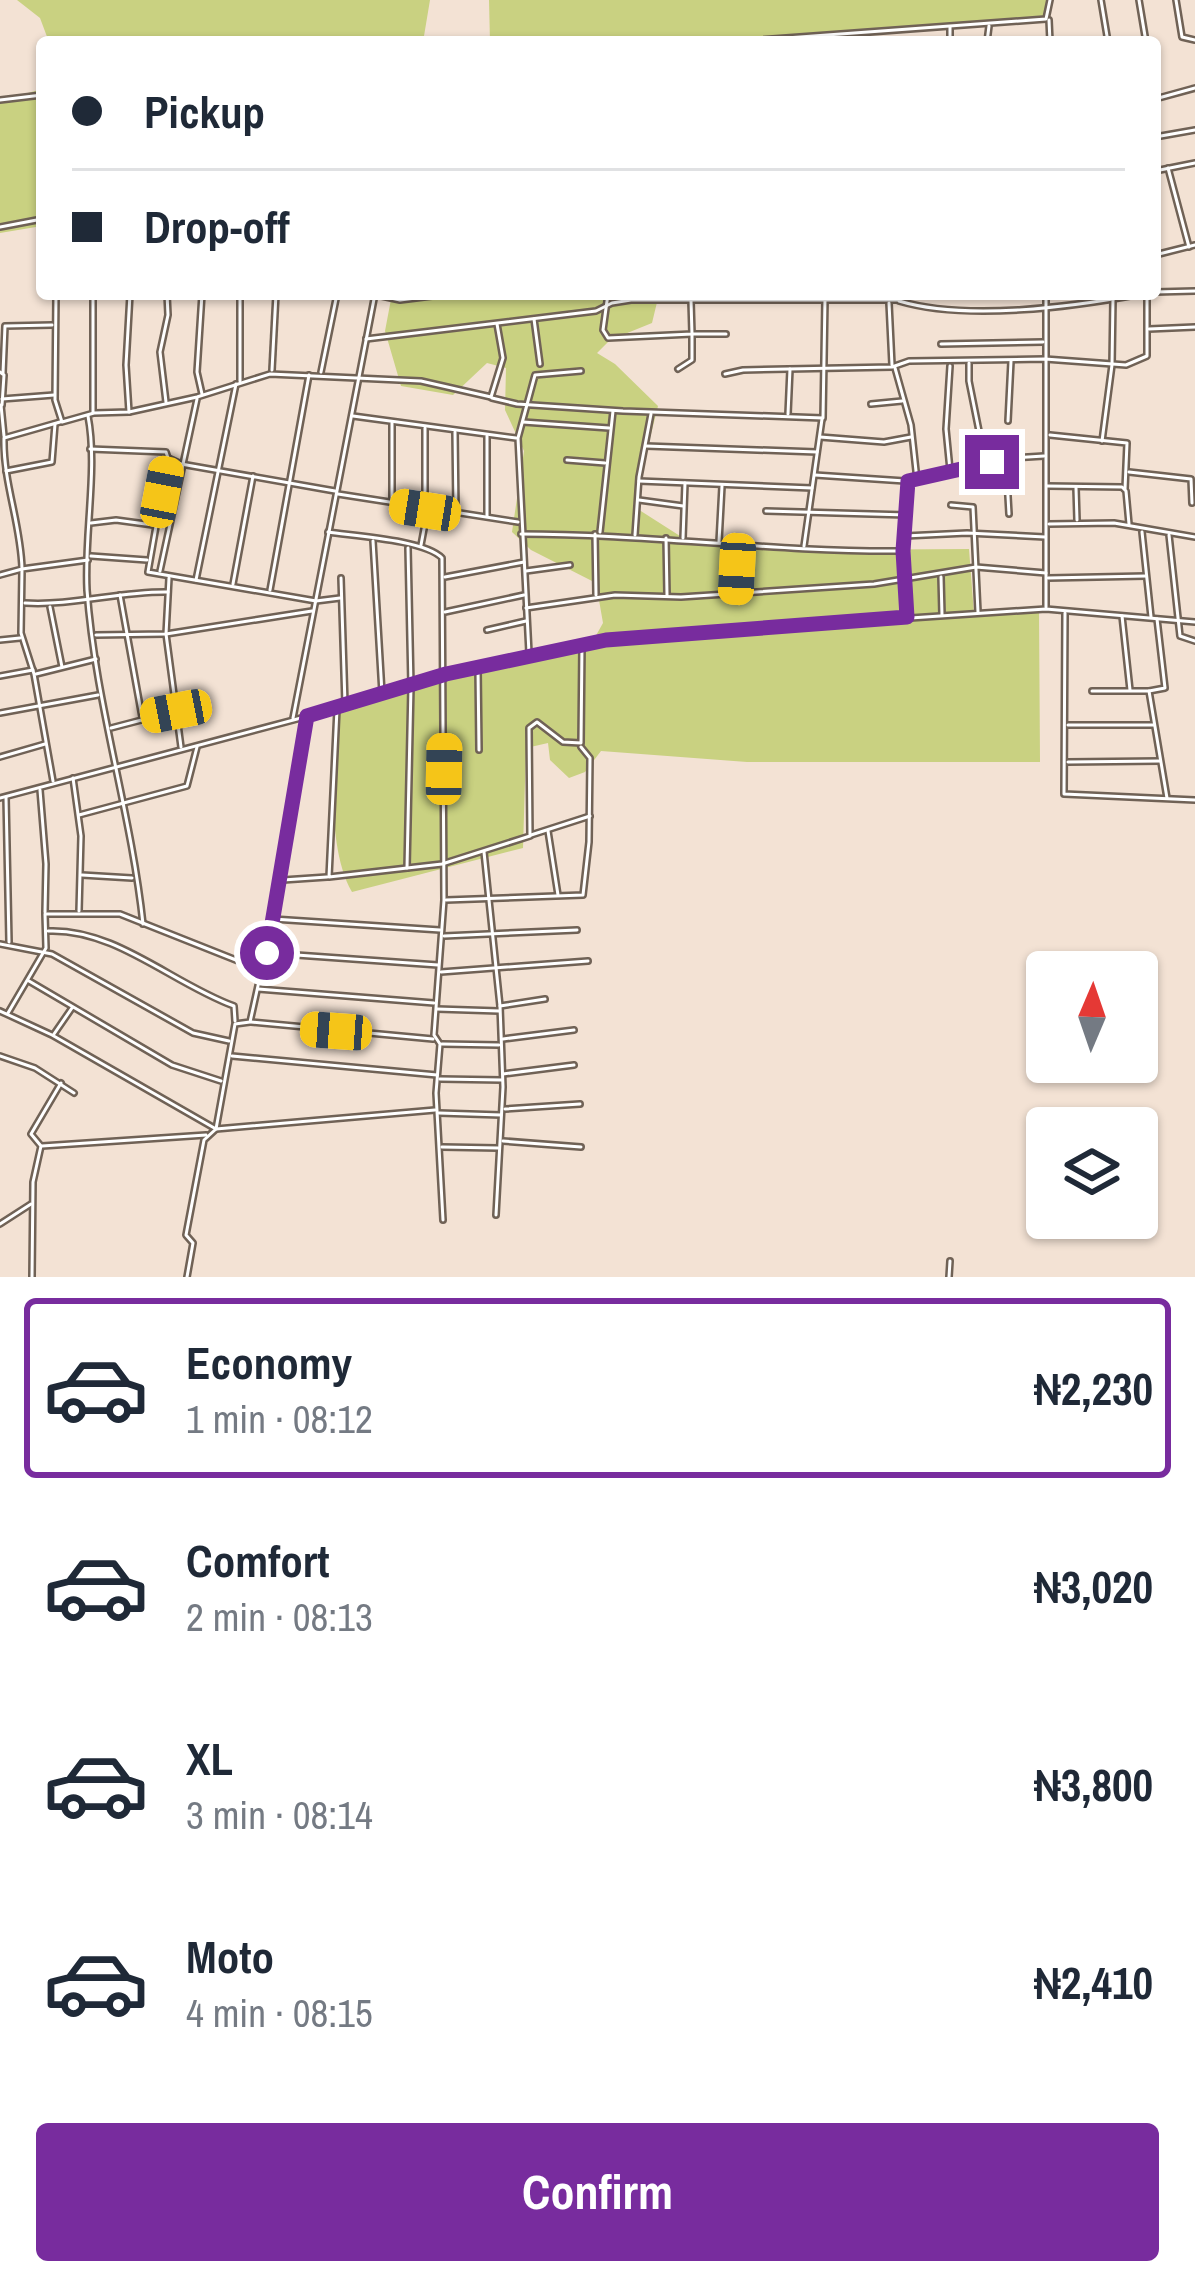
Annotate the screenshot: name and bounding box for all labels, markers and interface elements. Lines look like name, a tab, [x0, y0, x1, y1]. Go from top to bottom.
text: Pickup	[144, 81, 265, 142]
text: Drop-off	[144, 196, 290, 257]
route end	[965, 435, 1019, 489]
car	[137, 453, 187, 531]
car	[387, 487, 463, 533]
car	[717, 532, 757, 606]
car	[137, 686, 215, 736]
car	[425, 733, 463, 805]
route start	[240, 926, 294, 980]
north arrow	[1026, 951, 1158, 1083]
map controls	[1026, 951, 1158, 1239]
car	[299, 1011, 373, 1051]
button: layers	[1026, 1107, 1158, 1239]
text: Economy	[186, 1332, 352, 1393]
icon: car	[42, 1334, 150, 1442]
text: ₦2,230	[1034, 1358, 1153, 1419]
text: 1 min · 08:12	[186, 1393, 373, 1445]
text: Comfort	[186, 1530, 329, 1591]
icon: car	[42, 1532, 150, 1640]
text: ₦3,020	[1034, 1556, 1153, 1617]
text: 2 min · 08:13	[186, 1591, 373, 1643]
text: XL	[186, 1728, 233, 1789]
icon: car	[42, 1730, 150, 1838]
text: ₦3,800	[1034, 1754, 1153, 1815]
text: 3 min · 08:14	[186, 1789, 373, 1841]
text: Moto	[186, 1926, 274, 1987]
icon: car	[42, 1928, 150, 2036]
text: ₦2,410	[1034, 1952, 1153, 2013]
text: 4 min · 08:15	[186, 1987, 373, 2039]
button: Confirm	[36, 2123, 1159, 2261]

